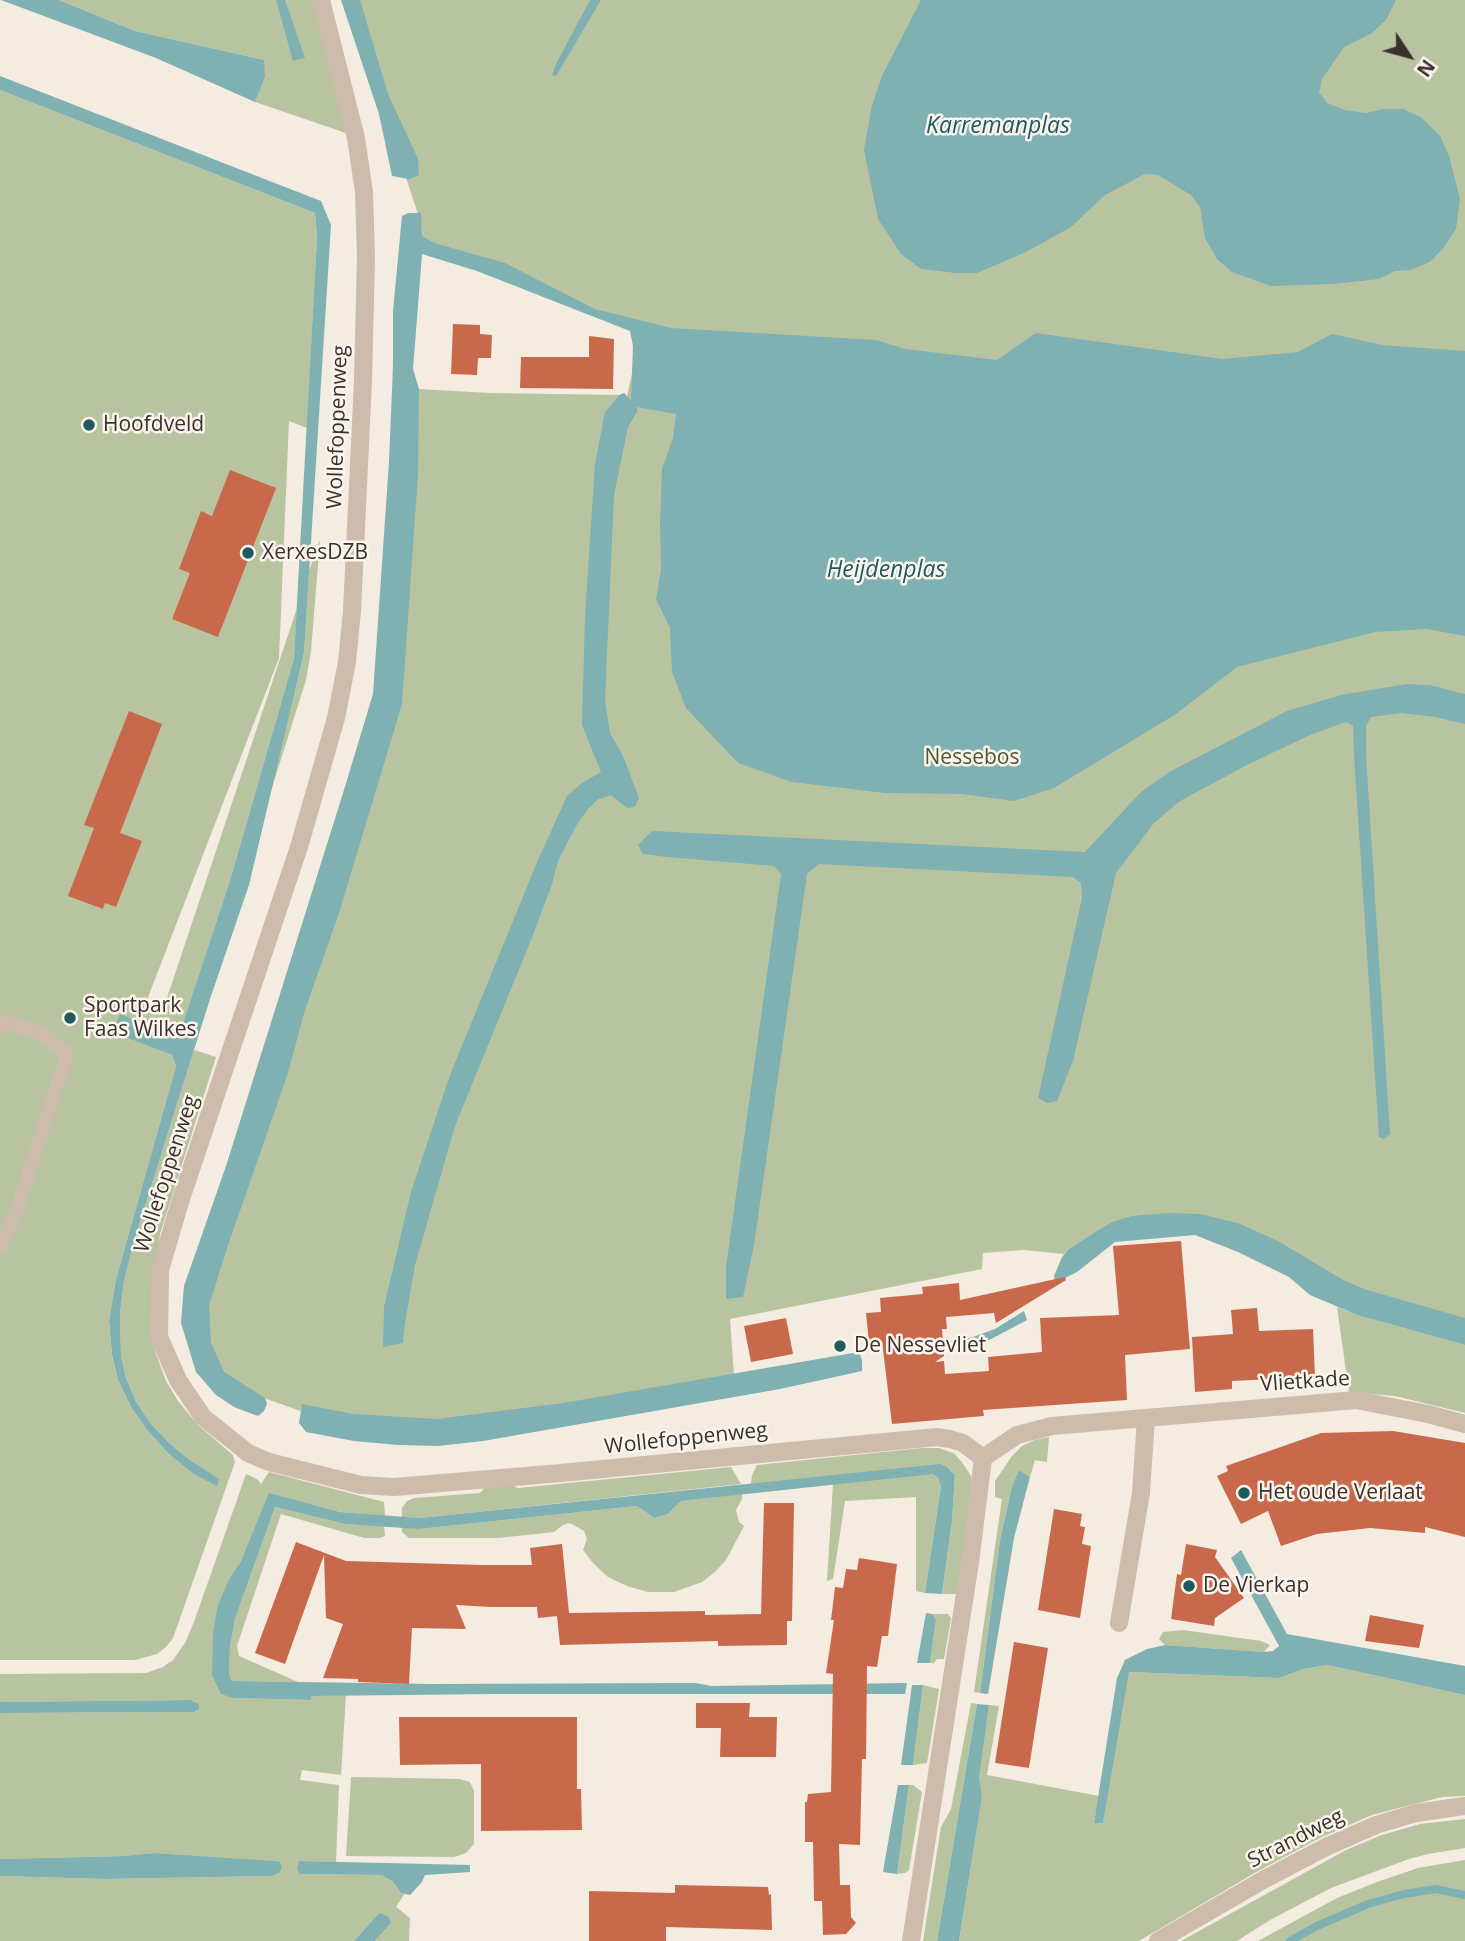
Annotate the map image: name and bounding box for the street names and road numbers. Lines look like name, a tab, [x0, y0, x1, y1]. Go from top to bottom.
street label: Wollefoppenweg	[323, 345, 353, 509]
street label: Wollefoppenweg	[130, 1092, 204, 1256]
street label: Vlietkade	[1259, 1366, 1351, 1398]
street label: Wollefoppenweg	[603, 1418, 769, 1460]
street label: Strandweg	[1244, 1804, 1348, 1874]

